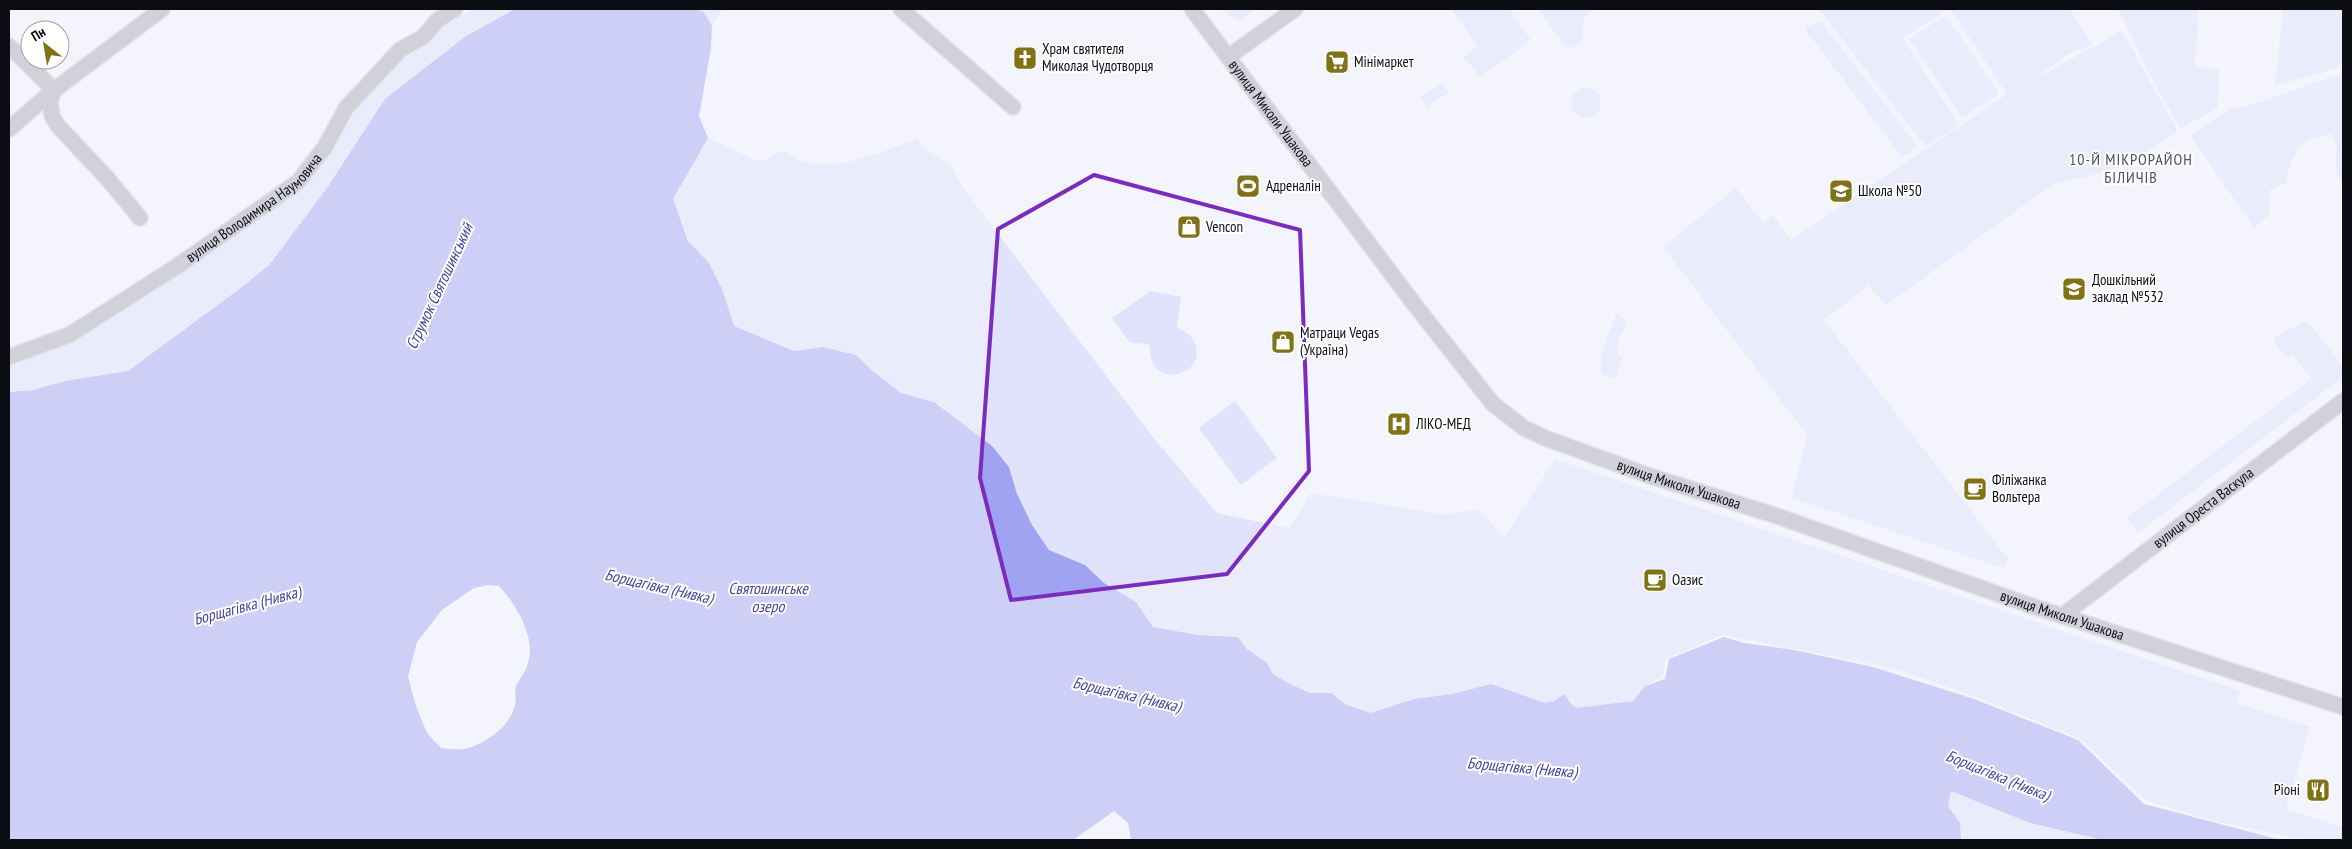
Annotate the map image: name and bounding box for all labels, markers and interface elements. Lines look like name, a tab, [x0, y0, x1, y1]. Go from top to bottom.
north arrow	[20, 20, 70, 70]
text: Пн	[28, 23, 49, 45]
place label: Храм святителя Миколая Чудотворця	[1042, 39, 1154, 75]
church icon: Храм святителя Миколая Чудотворця	[1012, 45, 1038, 71]
supermarket icon: Мінімаркет	[1324, 49, 1350, 75]
place label: Мінімаркет	[1354, 52, 1414, 71]
street label: вулиця Миколи Ушакова	[1225, 56, 1318, 171]
street label: вулиця Володимира Наумовича	[182, 149, 326, 266]
district label: 10-Й МІКРОРАЙОН БІЛИЧІВ	[2069, 149, 2193, 187]
sports icon: Адреналін	[1235, 173, 1261, 199]
place label: Адреналін	[1266, 176, 1321, 195]
school or university icon: Школа №50	[1828, 178, 1854, 204]
place label: Школа №50	[1858, 181, 1922, 200]
shop icon: Vencon	[1176, 214, 1202, 240]
place label: Vencon	[1205, 217, 1243, 236]
water label: Струмок Святошинський	[401, 218, 478, 352]
place label: Дошкільний заклад №532	[2092, 270, 2164, 306]
school or university icon: Дошкільний заклад №532	[2061, 276, 2087, 302]
place label: Матраци Vegas (Україна)	[1300, 323, 1379, 359]
shop icon: Матраци Vegas (Україна)	[1270, 329, 1296, 355]
hospital icon: ЛІКО-МЕД	[1386, 411, 1412, 437]
place label: ЛІКО-МЕД	[1415, 414, 1471, 433]
street label: вулиця Миколи Ушакова	[1615, 455, 1743, 513]
street label: вулиця Ореста Васкула	[2149, 463, 2257, 552]
place label: Філіжанка Вольтера	[1992, 470, 2046, 506]
cafe icon: Філіжанка Вольтера	[1962, 476, 1988, 502]
water label: Борщагівка (Нивка)	[603, 564, 717, 609]
cafe icon: Оазис	[1642, 567, 1668, 593]
place label: Оазис	[1672, 570, 1704, 589]
water label: Святошинське озеро	[728, 578, 809, 616]
water label: Борщагівка (Нивка)	[191, 581, 305, 629]
street label: вулиця Миколи Ушакова	[1998, 586, 2127, 644]
water label: Борщагівка (Нивка)	[1071, 672, 1185, 717]
water label: Борщагівка (Нивка)	[1943, 745, 2055, 806]
water label: Борщагівка (Нивка)	[1466, 752, 1580, 782]
restaurant icon: Ріоні	[2305, 777, 2331, 803]
place label: Ріоні	[2274, 780, 2300, 799]

